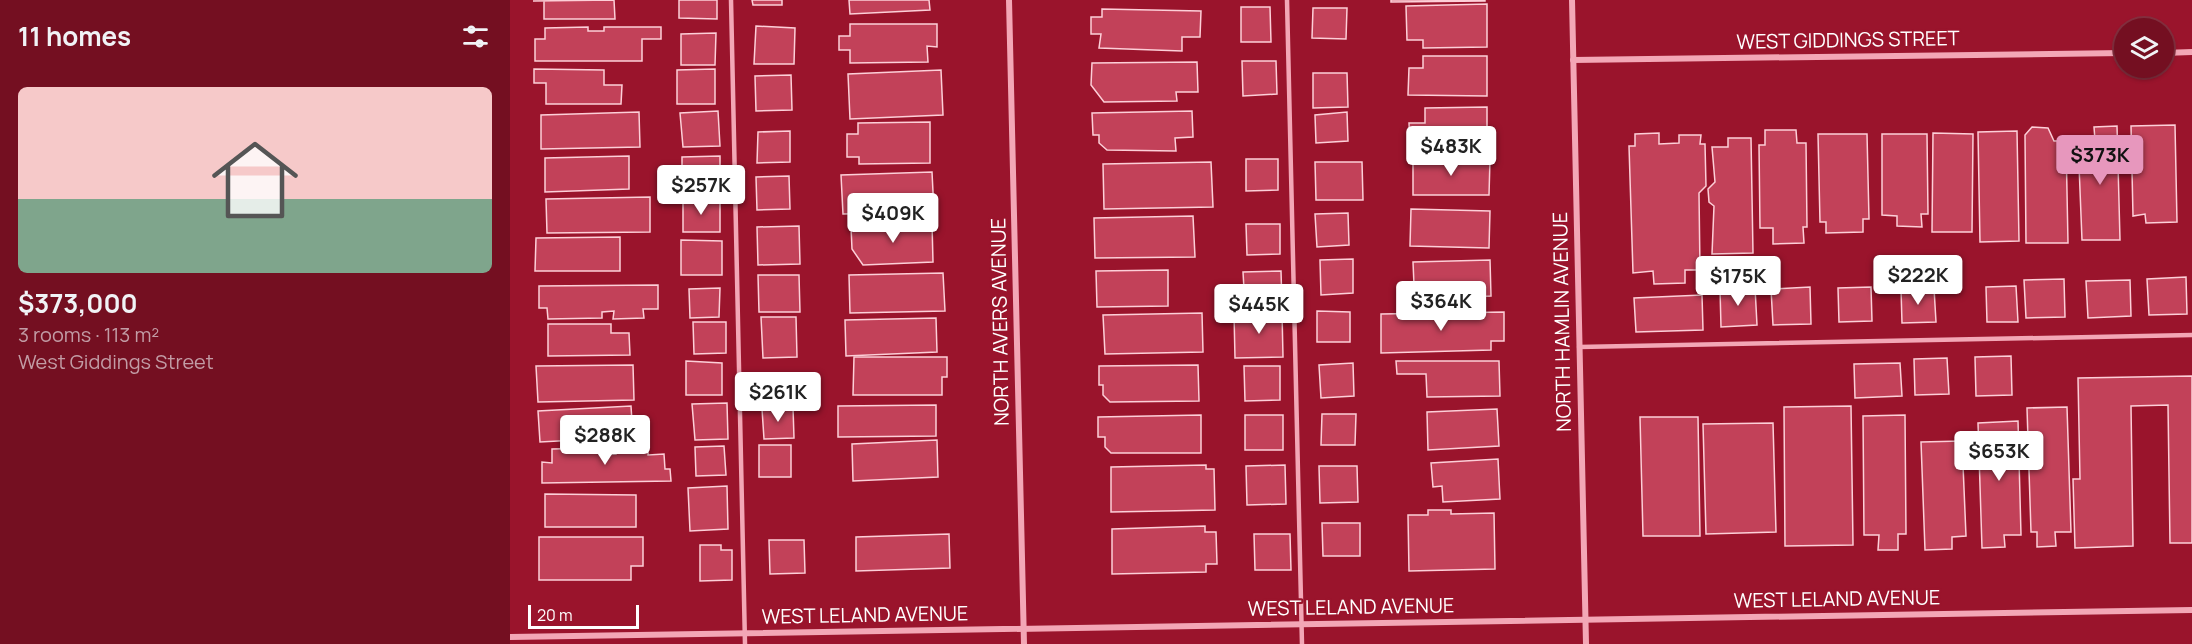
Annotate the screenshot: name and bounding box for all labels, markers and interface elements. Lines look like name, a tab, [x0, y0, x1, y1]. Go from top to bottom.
text: 11 homes	[18, 18, 131, 54]
map controls	[2114, 18, 2174, 78]
button: layers	[2114, 18, 2174, 78]
icon: filters	[459, 20, 492, 53]
street label: WEST GIDDINGS STREET	[1736, 24, 1960, 55]
icon: home	[201, 126, 309, 234]
pin: $483K	[1409, 126, 1493, 177]
text: $483K	[1420, 132, 1482, 159]
pin: $373K	[2058, 135, 2142, 186]
text: $373K	[2070, 141, 2130, 168]
pin: $257K	[659, 165, 743, 216]
text: $257K	[671, 171, 731, 198]
pin: $409K	[851, 193, 935, 244]
text: $409K	[861, 199, 925, 226]
street label: NORTH HAMLIN AVENUE	[1546, 212, 1577, 432]
street label: NORTH AVERS AVENUE	[984, 218, 1015, 426]
pin: $222K	[1876, 255, 1960, 306]
pin: $175K	[1696, 256, 1780, 307]
text: $222K	[1887, 261, 1949, 288]
text: $175K	[1710, 262, 1766, 289]
pin: $364K	[1399, 281, 1483, 332]
pin: $445K	[1217, 284, 1301, 335]
text: $373,000	[18, 285, 138, 321]
text: $364K	[1410, 287, 1472, 314]
text: $445K	[1228, 290, 1290, 317]
text: 3 rooms · 113 m²	[18, 321, 159, 348]
text: West Giddings Street	[18, 348, 214, 375]
pin: $261K	[736, 372, 820, 423]
text: $261K	[749, 378, 807, 405]
pin: $288K	[563, 415, 647, 466]
text: $288K	[574, 421, 636, 448]
pin: $653K	[1957, 431, 2041, 482]
text: $653K	[1968, 437, 2030, 464]
street label: WEST LELAND AVENUE	[1733, 583, 1941, 614]
street label: WEST LELAND AVENUE	[1247, 591, 1455, 622]
street label: WEST LELAND AVENUE	[761, 599, 969, 630]
scale bar	[528, 602, 639, 630]
text: 20 m	[537, 604, 573, 626]

